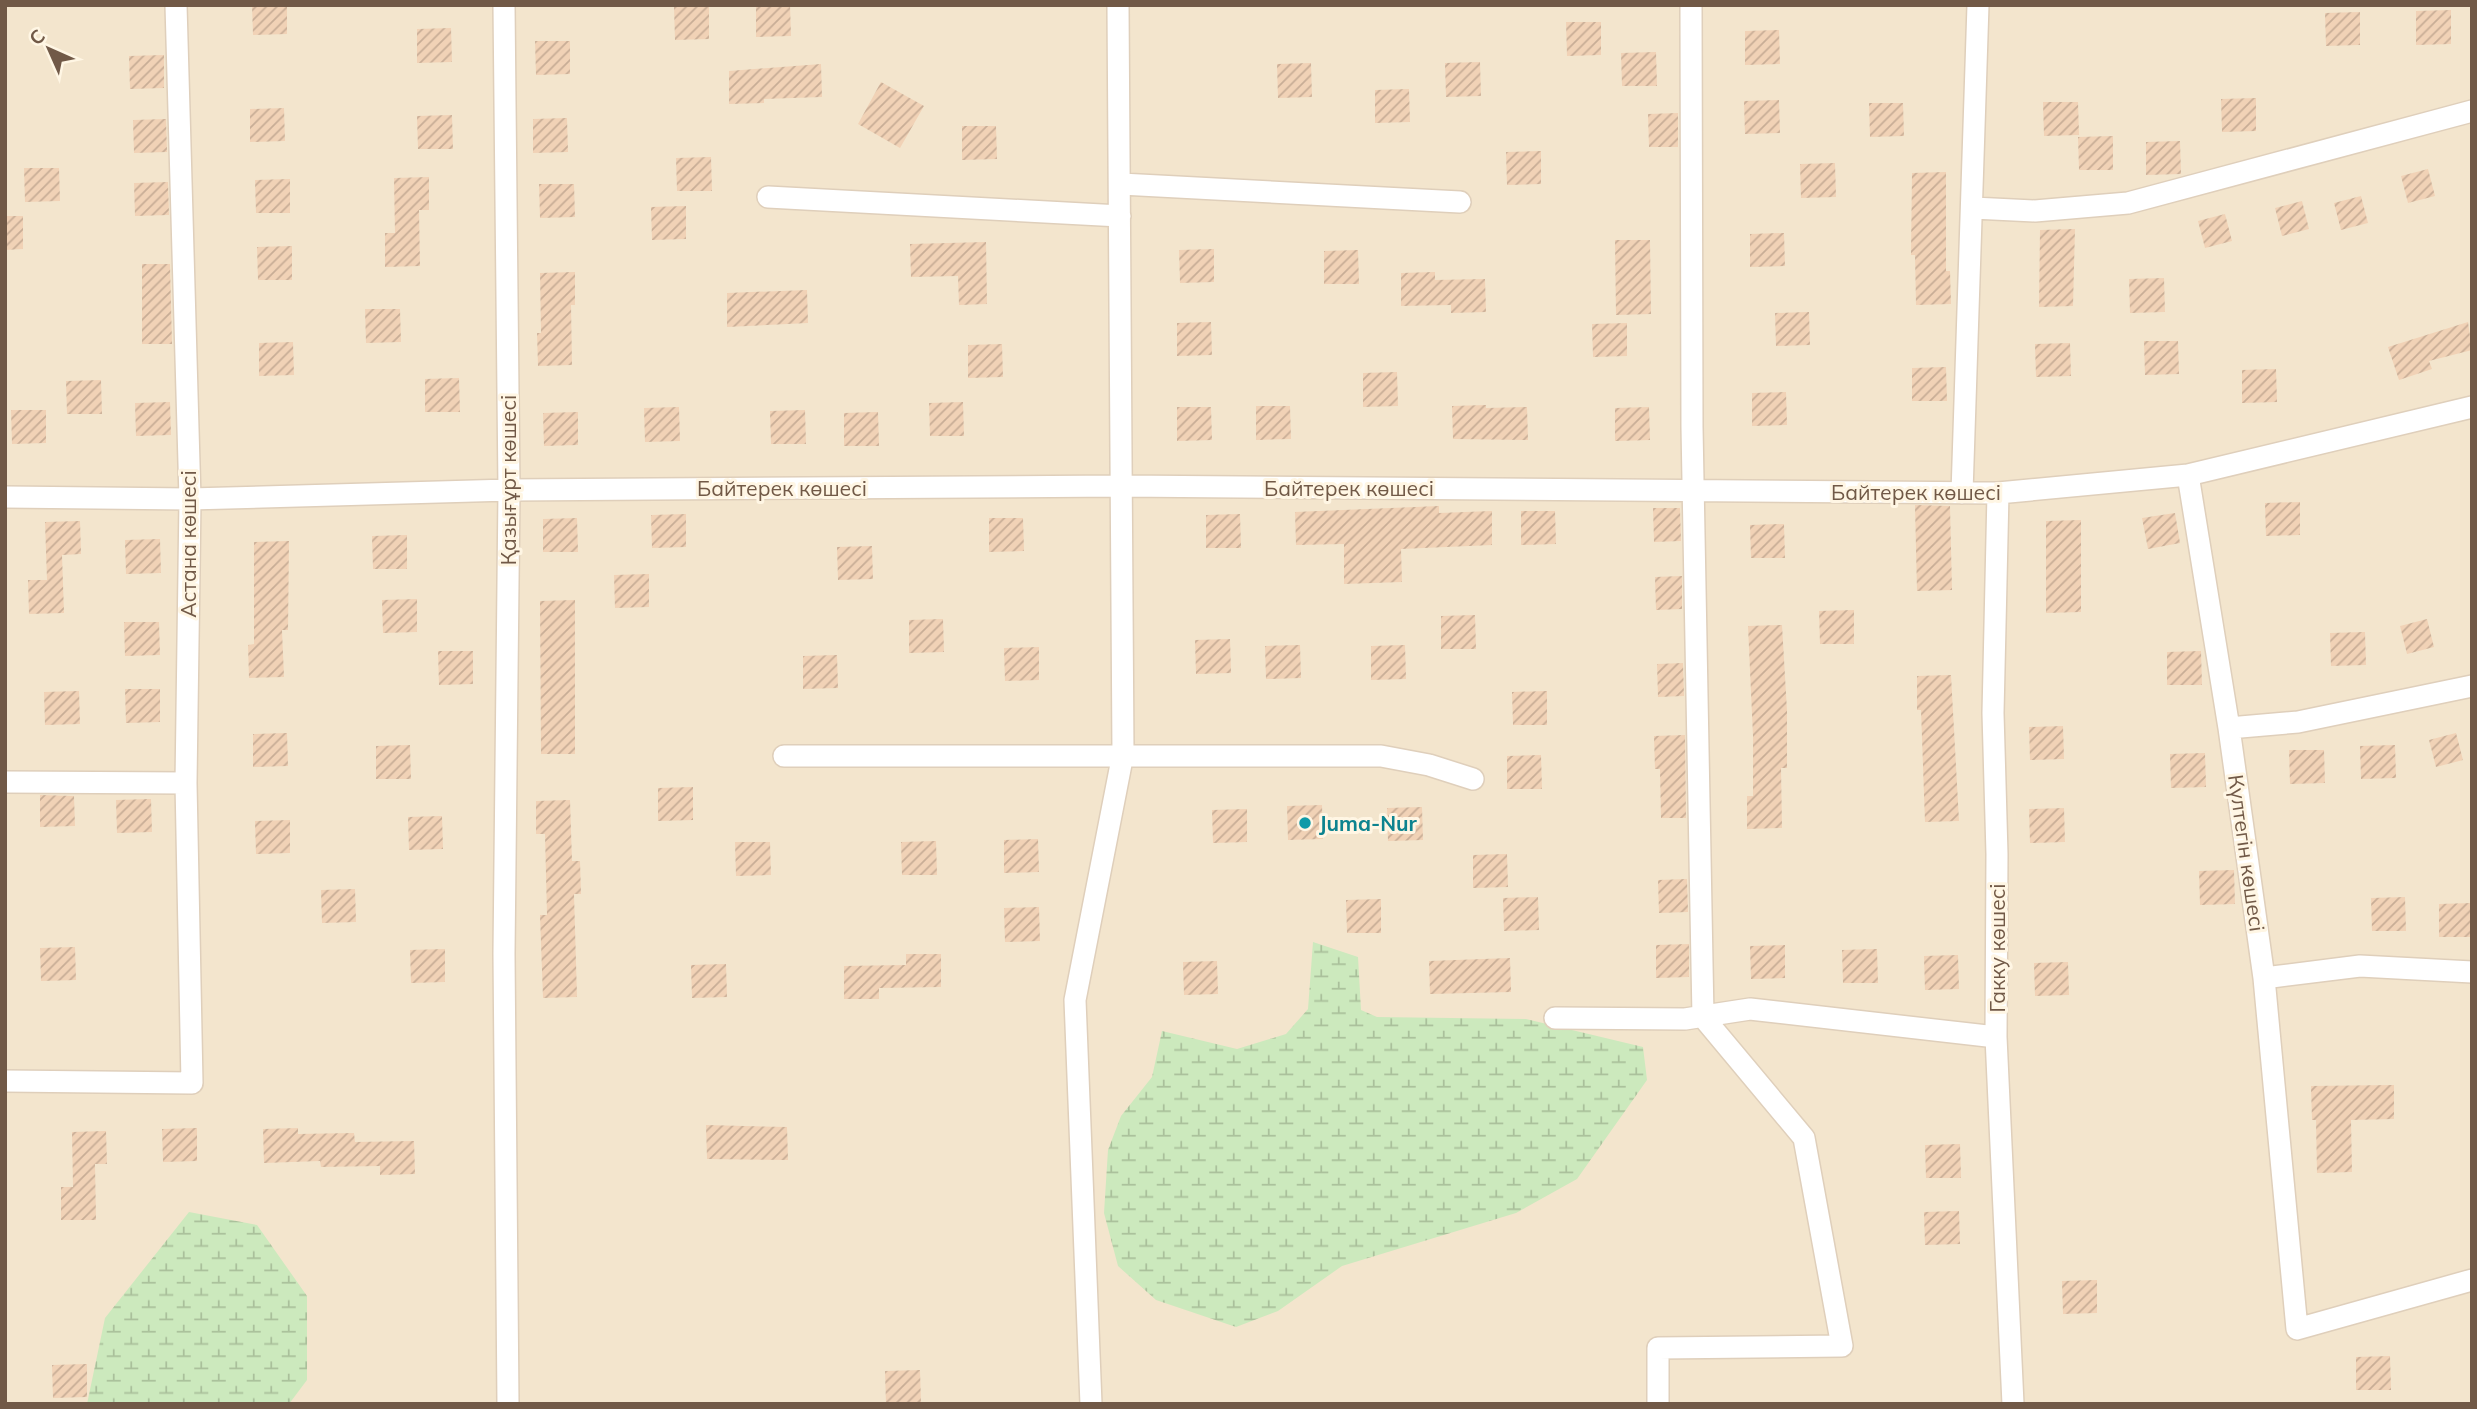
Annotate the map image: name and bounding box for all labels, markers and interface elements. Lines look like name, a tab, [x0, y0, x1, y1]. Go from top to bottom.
north arrow	[14, 14, 84, 84]
text: С	[24, 24, 50, 50]
street label: Қазығұрт көшесі	[495, 395, 521, 565]
street label: Астана көшесі	[175, 470, 201, 618]
street label: Байтерек көшесі	[697, 475, 867, 501]
street label: Байтерек көшесі	[1264, 475, 1434, 501]
street label: Байтерек көшесі	[1831, 479, 2001, 505]
street label: Күлтегін көшесі	[2223, 773, 2271, 933]
place label: Juma-Nur	[1319, 810, 1418, 836]
marker: Juma-Nur	[1297, 815, 1313, 831]
street label: Гакку көшесі	[1984, 883, 2010, 1013]

